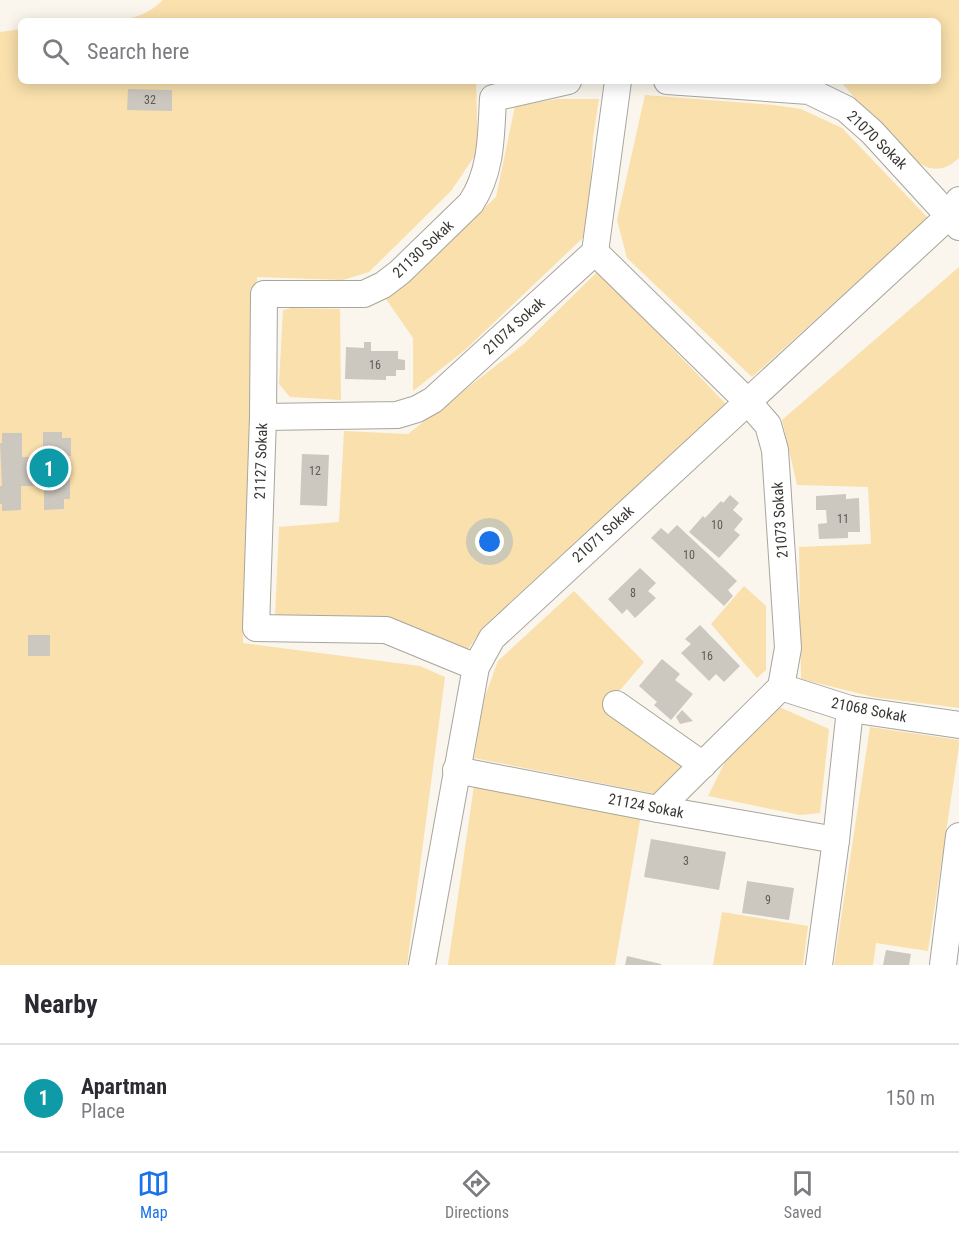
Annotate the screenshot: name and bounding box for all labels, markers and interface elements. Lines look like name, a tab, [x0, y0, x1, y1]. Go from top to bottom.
search box	[18, 18, 941, 84]
icon: search	[39, 35, 72, 68]
text: Search here	[87, 39, 189, 64]
house number: 32	[144, 93, 156, 107]
street label: 21070 Sokak	[843, 107, 911, 173]
street label: 21130 Sokak	[389, 216, 457, 282]
street label: 21074 Sokak	[480, 294, 549, 358]
house number: 16	[369, 358, 381, 372]
street label: 21127 Sokak	[251, 422, 271, 500]
pin: 1	[29, 446, 68, 490]
house number: 12	[309, 464, 321, 478]
street label: 21073 Sokak	[768, 481, 792, 559]
street label: 21071 Sokak	[569, 502, 638, 566]
house number: 11	[837, 512, 849, 526]
house number: 10	[711, 518, 723, 532]
your location	[475, 527, 504, 556]
house number: 10	[683, 548, 695, 562]
house number: 8	[630, 586, 636, 600]
house number: 16	[701, 649, 713, 663]
street label: 21068 Sokak	[830, 694, 908, 726]
street label: 21124 Sokak	[607, 790, 685, 822]
house number: 3	[683, 854, 689, 868]
house number: 9	[765, 893, 771, 907]
text: Nearby	[24, 989, 98, 1019]
text: Apartman	[81, 1074, 167, 1099]
text: 1	[38, 1086, 49, 1110]
text: 150 m	[886, 1086, 935, 1110]
text: Place	[81, 1099, 125, 1123]
tab: Map	[137, 1167, 170, 1222]
tab: Directions	[445, 1167, 509, 1222]
tab: Saved	[784, 1167, 822, 1222]

